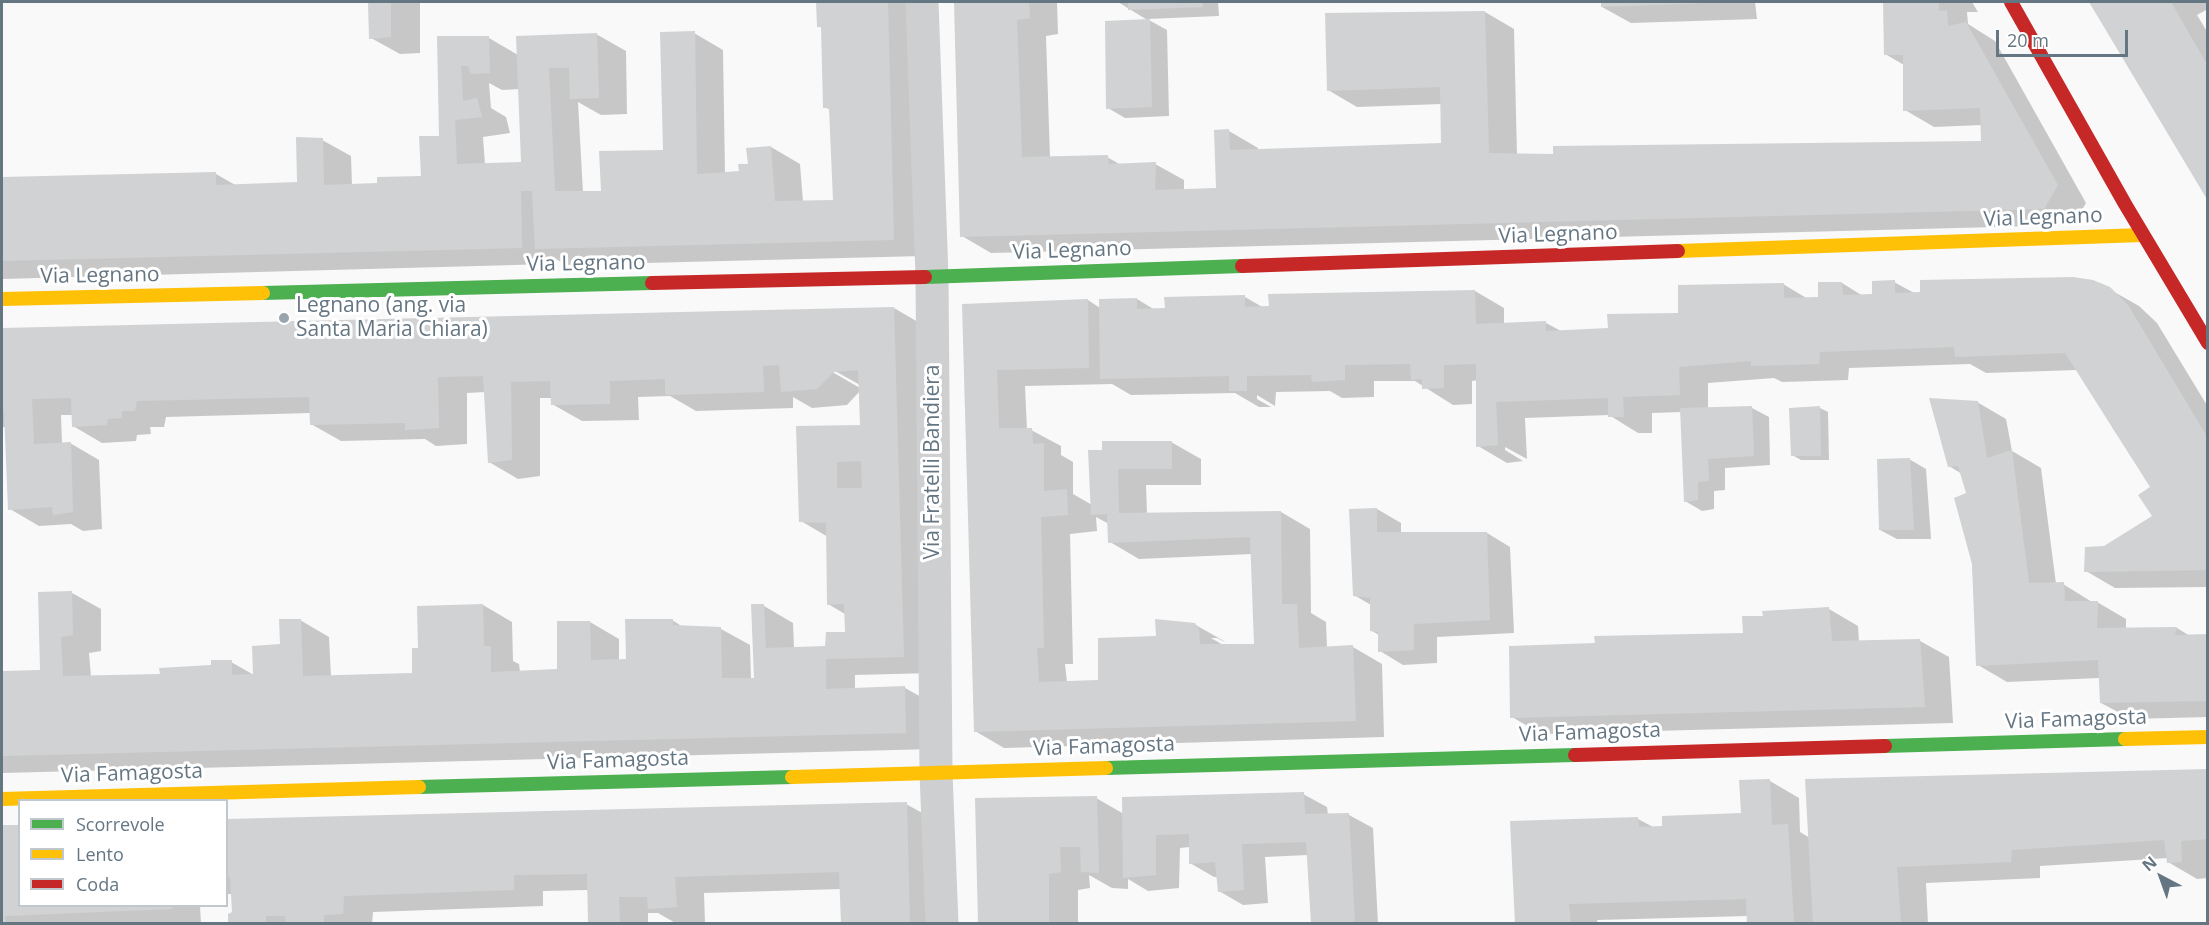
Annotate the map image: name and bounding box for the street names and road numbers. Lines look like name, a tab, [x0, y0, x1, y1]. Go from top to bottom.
street label: Via Legnano	[1983, 203, 2103, 233]
street label: Via Legnano	[1498, 220, 1618, 250]
street label: Via Legnano	[1012, 236, 1132, 266]
street label: Via Legnano	[526, 250, 646, 278]
street label: Via Legnano	[40, 262, 160, 290]
street label: Via Fratelli Bandiera	[920, 365, 946, 559]
street label: Via Famagosta	[2005, 705, 2147, 735]
street label: Via Famagosta	[1519, 718, 1661, 748]
street label: Via Famagosta	[1033, 732, 1175, 762]
street label: Via Famagosta	[547, 746, 689, 776]
street label: Via Famagosta	[61, 759, 203, 789]

